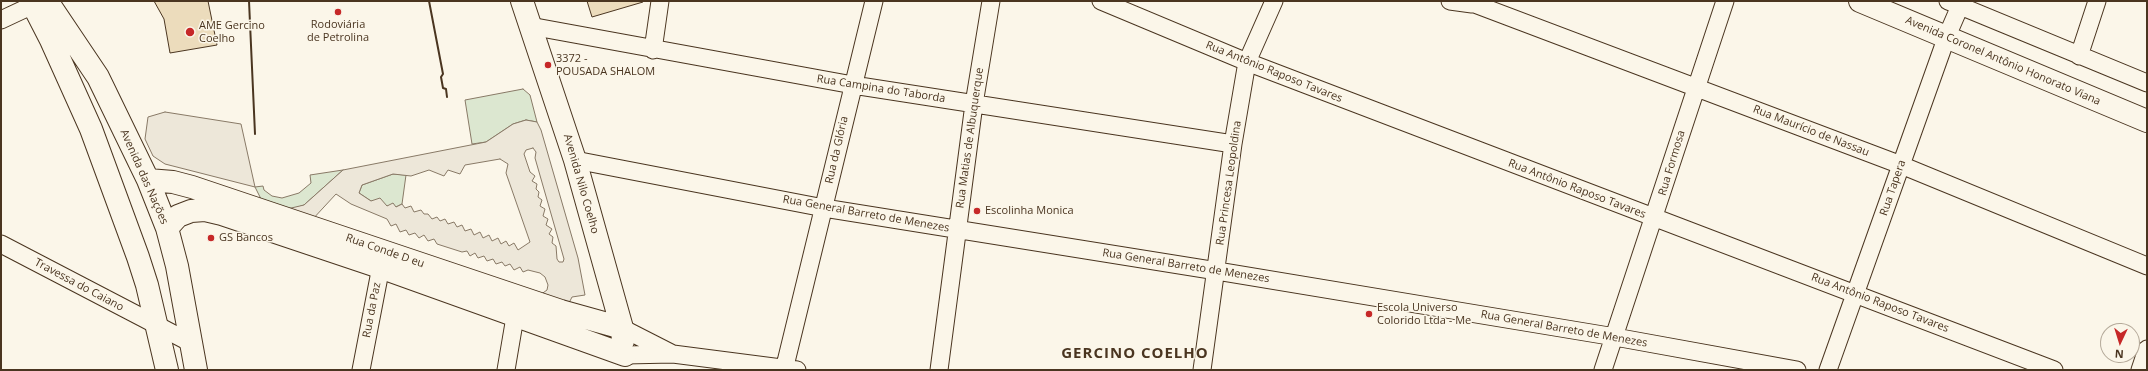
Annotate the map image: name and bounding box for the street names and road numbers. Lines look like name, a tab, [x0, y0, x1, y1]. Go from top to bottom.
street label: Avenida Coronel Antônio Honorato Viana	[1903, 14, 2103, 108]
street label: Rua Antônio Raposo Tavares	[1204, 38, 1344, 106]
street label: Rua Matias de Albuquerque	[954, 67, 986, 209]
street label: Rua Campina do Taborda	[816, 72, 946, 106]
street label: Rua Maurício de Nassau	[1751, 103, 1871, 159]
street label: Rua da Glória	[823, 115, 851, 185]
street label: Rua Princesa Leopoldina	[1214, 120, 1244, 246]
street label: Avenida das Nações	[117, 128, 171, 226]
street label: Rua Formosa	[1656, 129, 1688, 197]
street label: Avenida Nilo Coelho	[560, 133, 602, 235]
street label: Rua Antônio Raposo Tavares	[1506, 157, 1648, 221]
street label: Rua Tapera	[1877, 158, 1909, 218]
street label: Rua General Barreto de Menezes	[782, 193, 950, 235]
street label: Rua Conde D eu	[344, 231, 426, 271]
street label: Rua General Barreto de Menezes	[1102, 246, 1270, 286]
street label: Travessa do Caiano	[32, 256, 126, 314]
street label: Rua Antônio Raposo Tavares	[1809, 271, 1951, 335]
street label: Rua da Paz	[360, 281, 384, 339]
street label: Rua General Barreto de Menezes	[1480, 308, 1648, 350]

